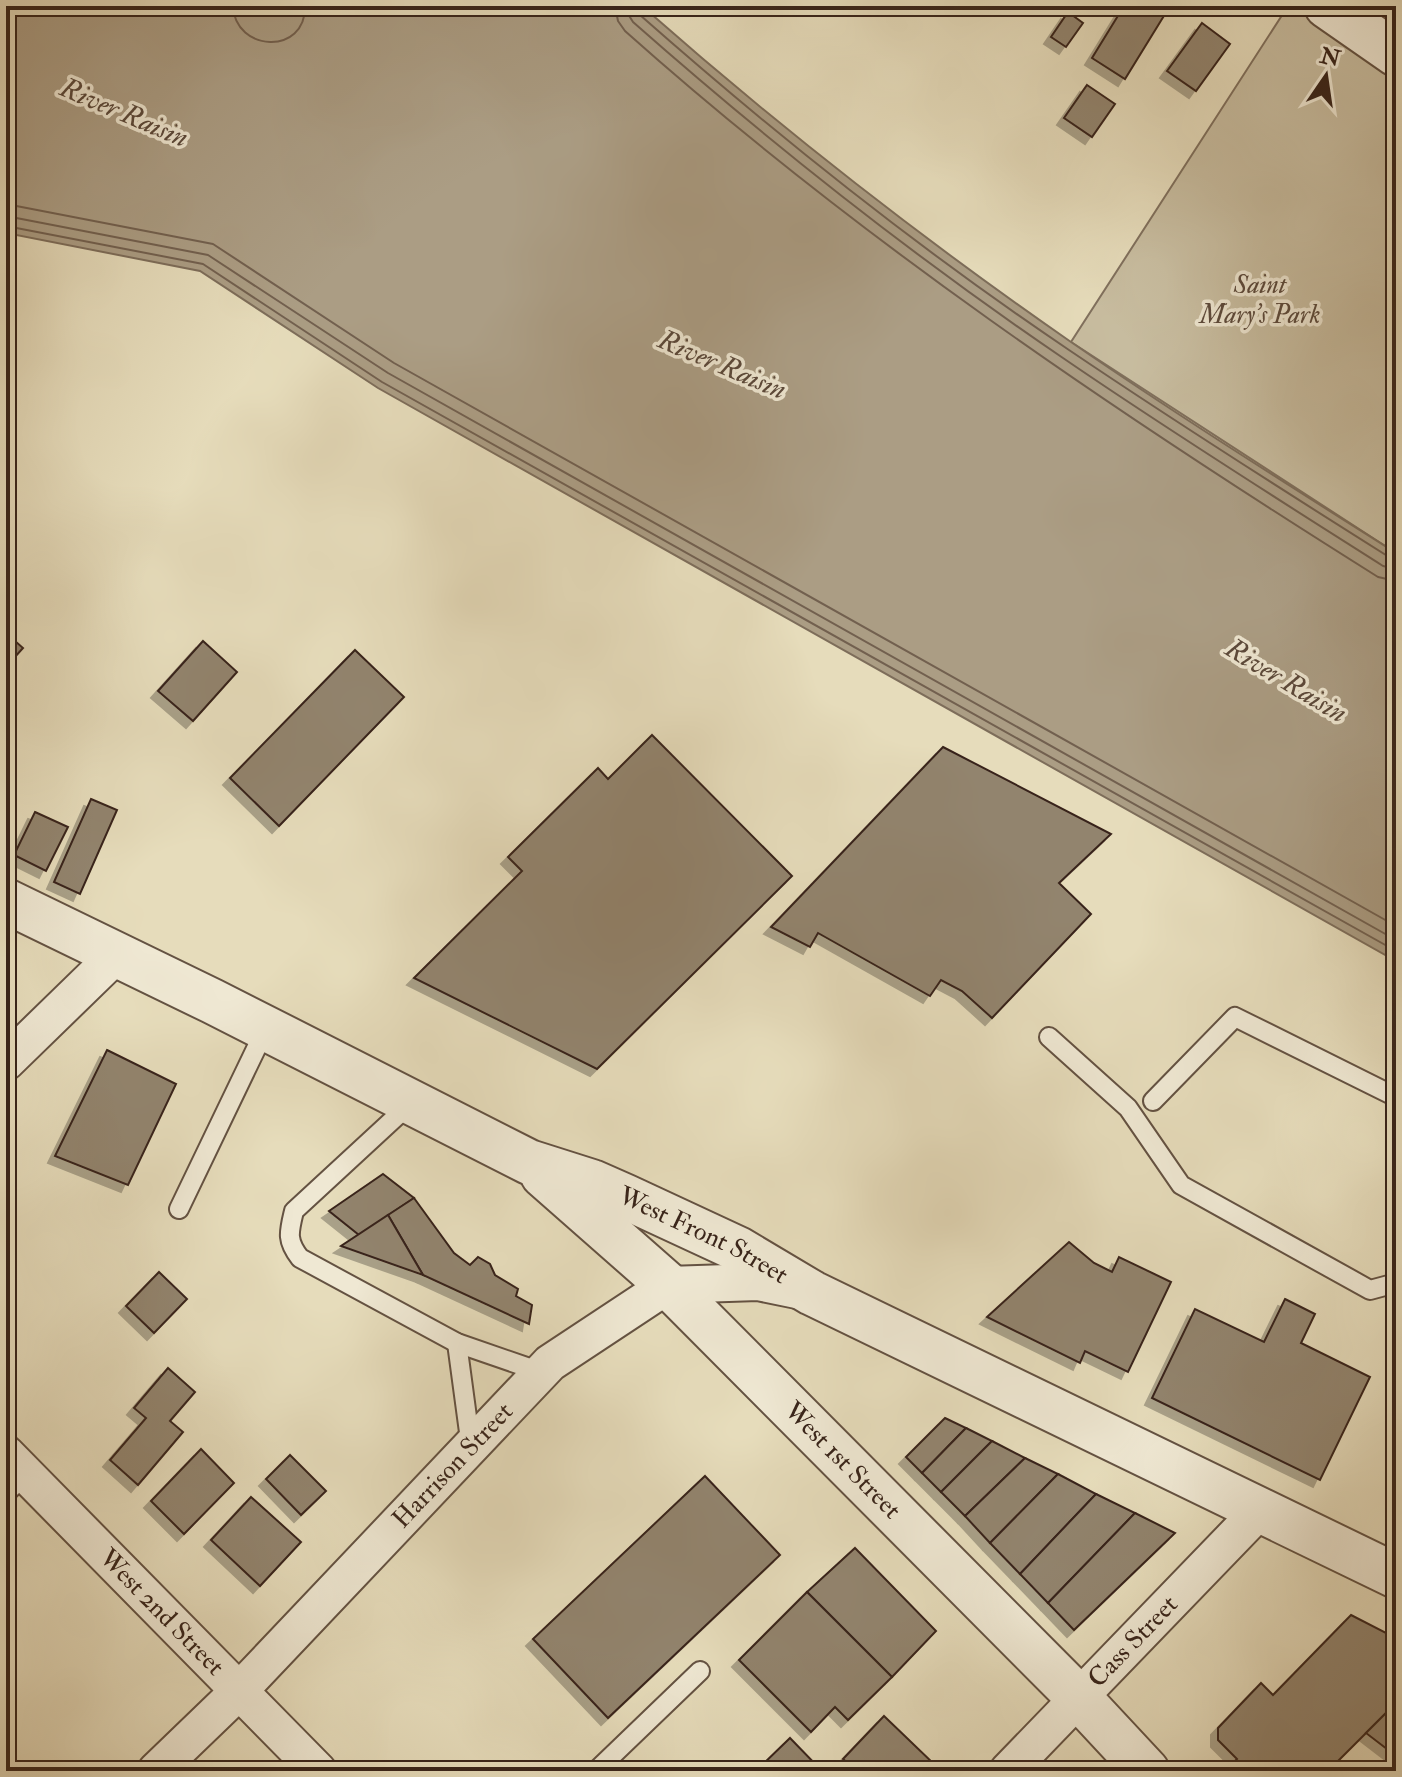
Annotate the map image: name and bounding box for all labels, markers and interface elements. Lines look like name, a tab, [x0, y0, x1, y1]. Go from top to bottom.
north arrow	[1286, 36, 1366, 116]
text: N	[1317, 41, 1343, 73]
water label: River Raisin	[54, 70, 193, 156]
park label: Saint Mary's Park	[1197, 269, 1321, 331]
water label: River Raisin	[652, 322, 791, 408]
water label: River Raisin	[1218, 631, 1353, 731]
street label: West Front Street	[612, 1179, 794, 1291]
street label: West 1st Street	[777, 1394, 908, 1526]
street label: Harrison Street	[386, 1396, 520, 1535]
street label: West 2nd Street	[92, 1541, 231, 1682]
street label: Cass Street	[1081, 1589, 1185, 1694]

